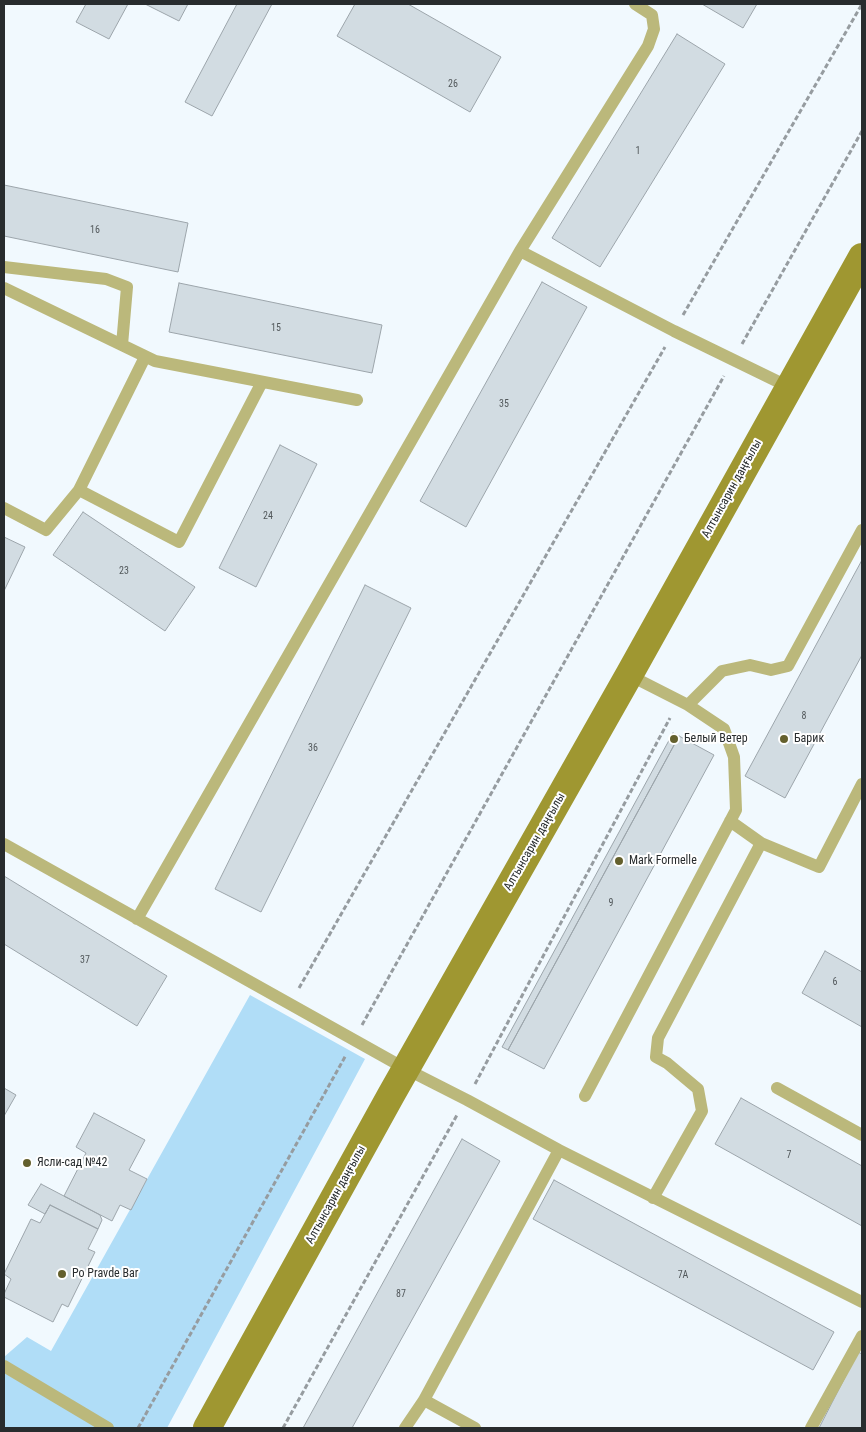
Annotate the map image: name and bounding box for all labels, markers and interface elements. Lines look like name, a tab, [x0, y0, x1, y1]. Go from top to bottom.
house number: 26	[448, 78, 458, 90]
house number: 1	[636, 145, 640, 157]
house number: 16	[90, 224, 100, 236]
house number: 15	[271, 322, 281, 334]
house number: 35	[499, 398, 509, 410]
street label: Алтынсарин даңғылы	[699, 437, 765, 541]
house number: 24	[263, 510, 273, 522]
house number: 23	[119, 565, 129, 577]
house number: 8	[802, 710, 806, 722]
place label: Белый Ветер	[684, 732, 748, 746]
place label: Барик	[794, 732, 824, 746]
marker: Белый Ветер	[668, 733, 680, 745]
marker: Барик	[778, 733, 790, 745]
house number: 36	[308, 742, 318, 754]
street label: Алтынсарин даңғылы	[501, 791, 569, 893]
place label: Mark Formelle	[629, 854, 697, 868]
marker: Mark Formelle	[613, 855, 625, 867]
house number: 9	[609, 897, 613, 909]
house number: 37	[80, 954, 90, 966]
house number: 6	[833, 976, 837, 988]
street label: Алтынсарин даңғылы	[303, 1143, 369, 1247]
house number: 7	[787, 1149, 791, 1161]
place label: Ясли-сад №42	[37, 1156, 107, 1170]
marker: Ясли-сад №42	[21, 1157, 33, 1169]
place label: Po Pravde Bar	[72, 1267, 138, 1281]
marker: Po Pravde Bar	[56, 1268, 68, 1280]
house number: 7А	[678, 1269, 688, 1281]
house number: 87	[396, 1288, 406, 1300]

